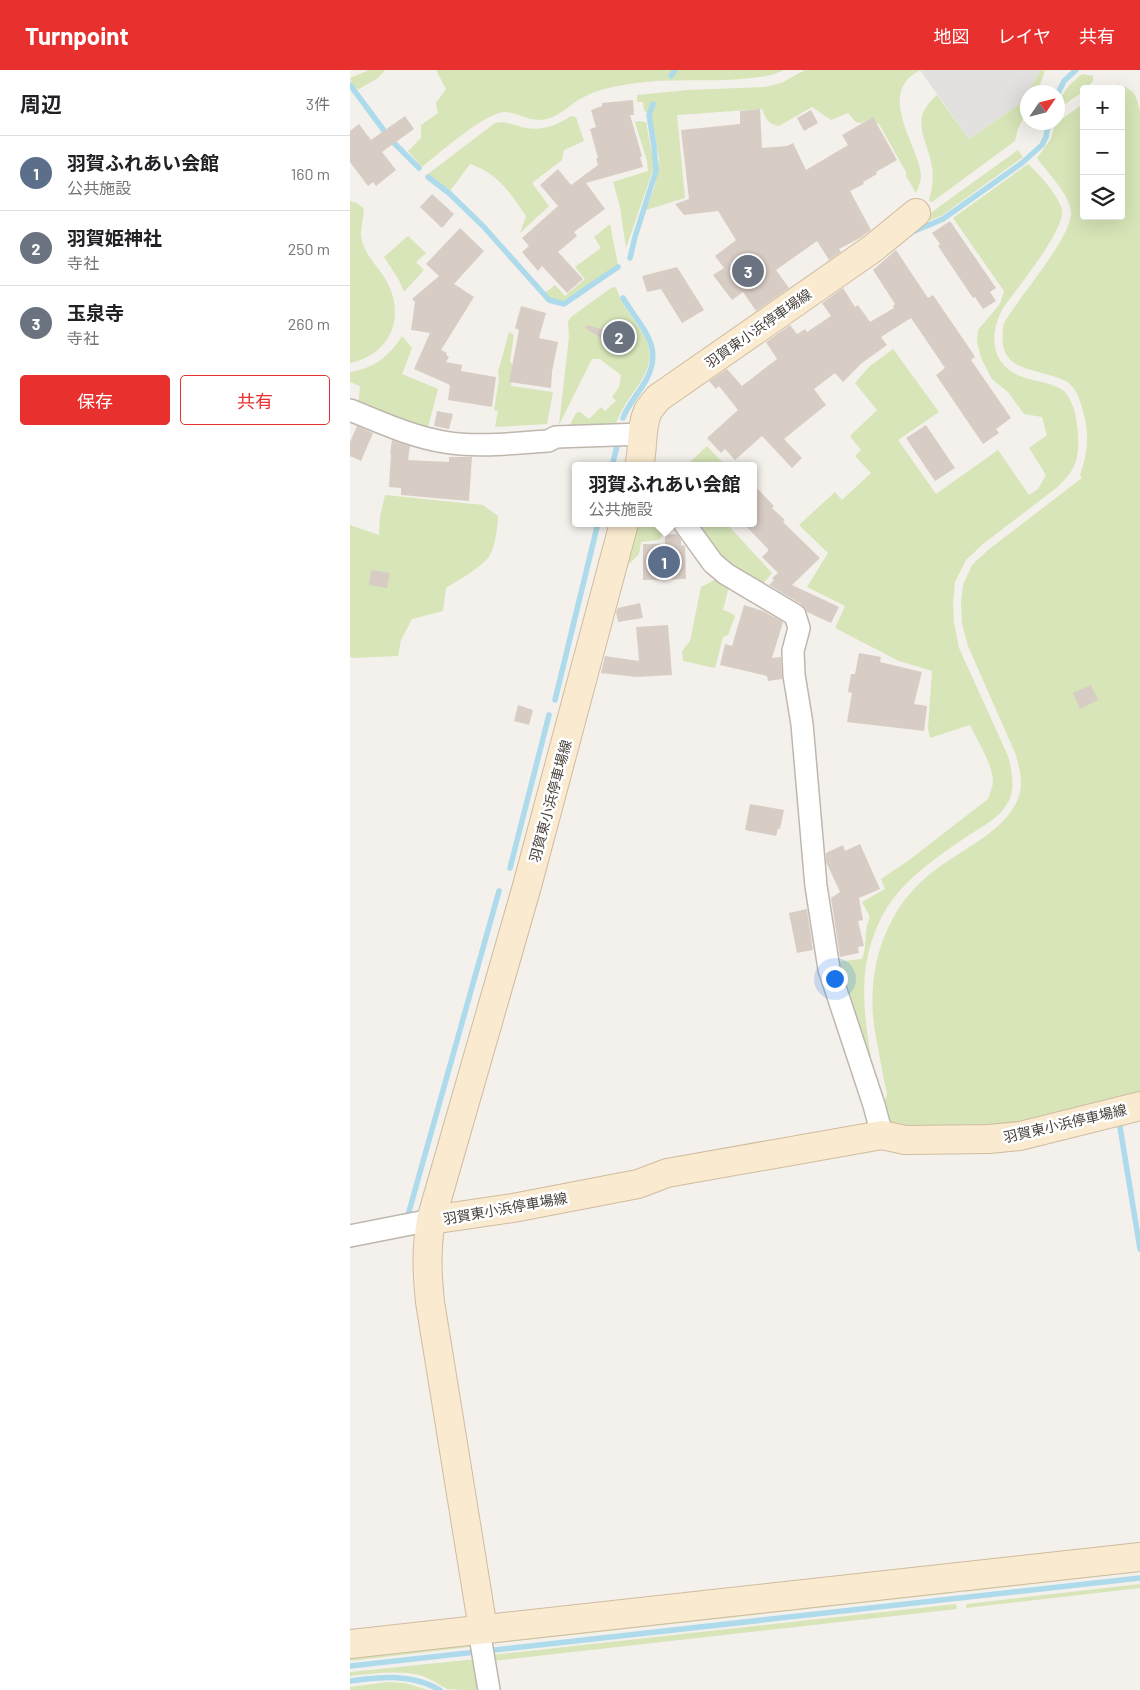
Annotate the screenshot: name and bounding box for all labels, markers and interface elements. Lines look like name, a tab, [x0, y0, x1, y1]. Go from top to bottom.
text: Turnpoint	[25, 21, 129, 50]
text: 地図	[934, 25, 970, 47]
text: レイヤ	[998, 25, 1051, 47]
text: 共有	[1079, 25, 1115, 47]
north arrow	[1020, 85, 1065, 130]
map controls	[1080, 85, 1125, 220]
button: +	[1080, 85, 1125, 130]
text: 周辺	[20, 91, 62, 116]
text: 3件	[306, 94, 330, 113]
button: −	[1080, 130, 1125, 175]
text: 羽賀ふれあい会館	[67, 151, 219, 174]
text: 1	[33, 164, 39, 183]
text: 160 m	[291, 164, 330, 183]
button: layers	[1080, 175, 1125, 220]
text: 公共施設	[67, 178, 131, 197]
text: 羽賀姫神社	[67, 226, 162, 249]
text: 2	[32, 239, 40, 258]
text: 250 m	[288, 239, 330, 258]
pin: 3	[732, 252, 764, 290]
text: 寺社	[67, 253, 99, 272]
street label: 羽賀東小浜停車場線	[702, 285, 814, 371]
text: 玉泉寺	[67, 301, 124, 324]
text: 3	[32, 314, 40, 333]
text: 260 m	[288, 314, 330, 333]
pin: 2	[603, 318, 635, 356]
text: 寺社	[67, 328, 99, 347]
button: 保存	[20, 375, 170, 425]
button: 共有	[180, 375, 330, 425]
popup	[572, 462, 757, 527]
text: 羽賀ふれあい会館	[588, 472, 741, 495]
text: 公共施設	[588, 499, 653, 518]
pin: 1	[648, 543, 680, 581]
street label: 羽賀東小浜停車場線	[525, 738, 575, 864]
your location	[822, 966, 848, 992]
street label: 羽賀東小浜停車場線	[1002, 1101, 1128, 1145]
street label: 羽賀東小浜停車場線	[441, 1189, 569, 1227]

